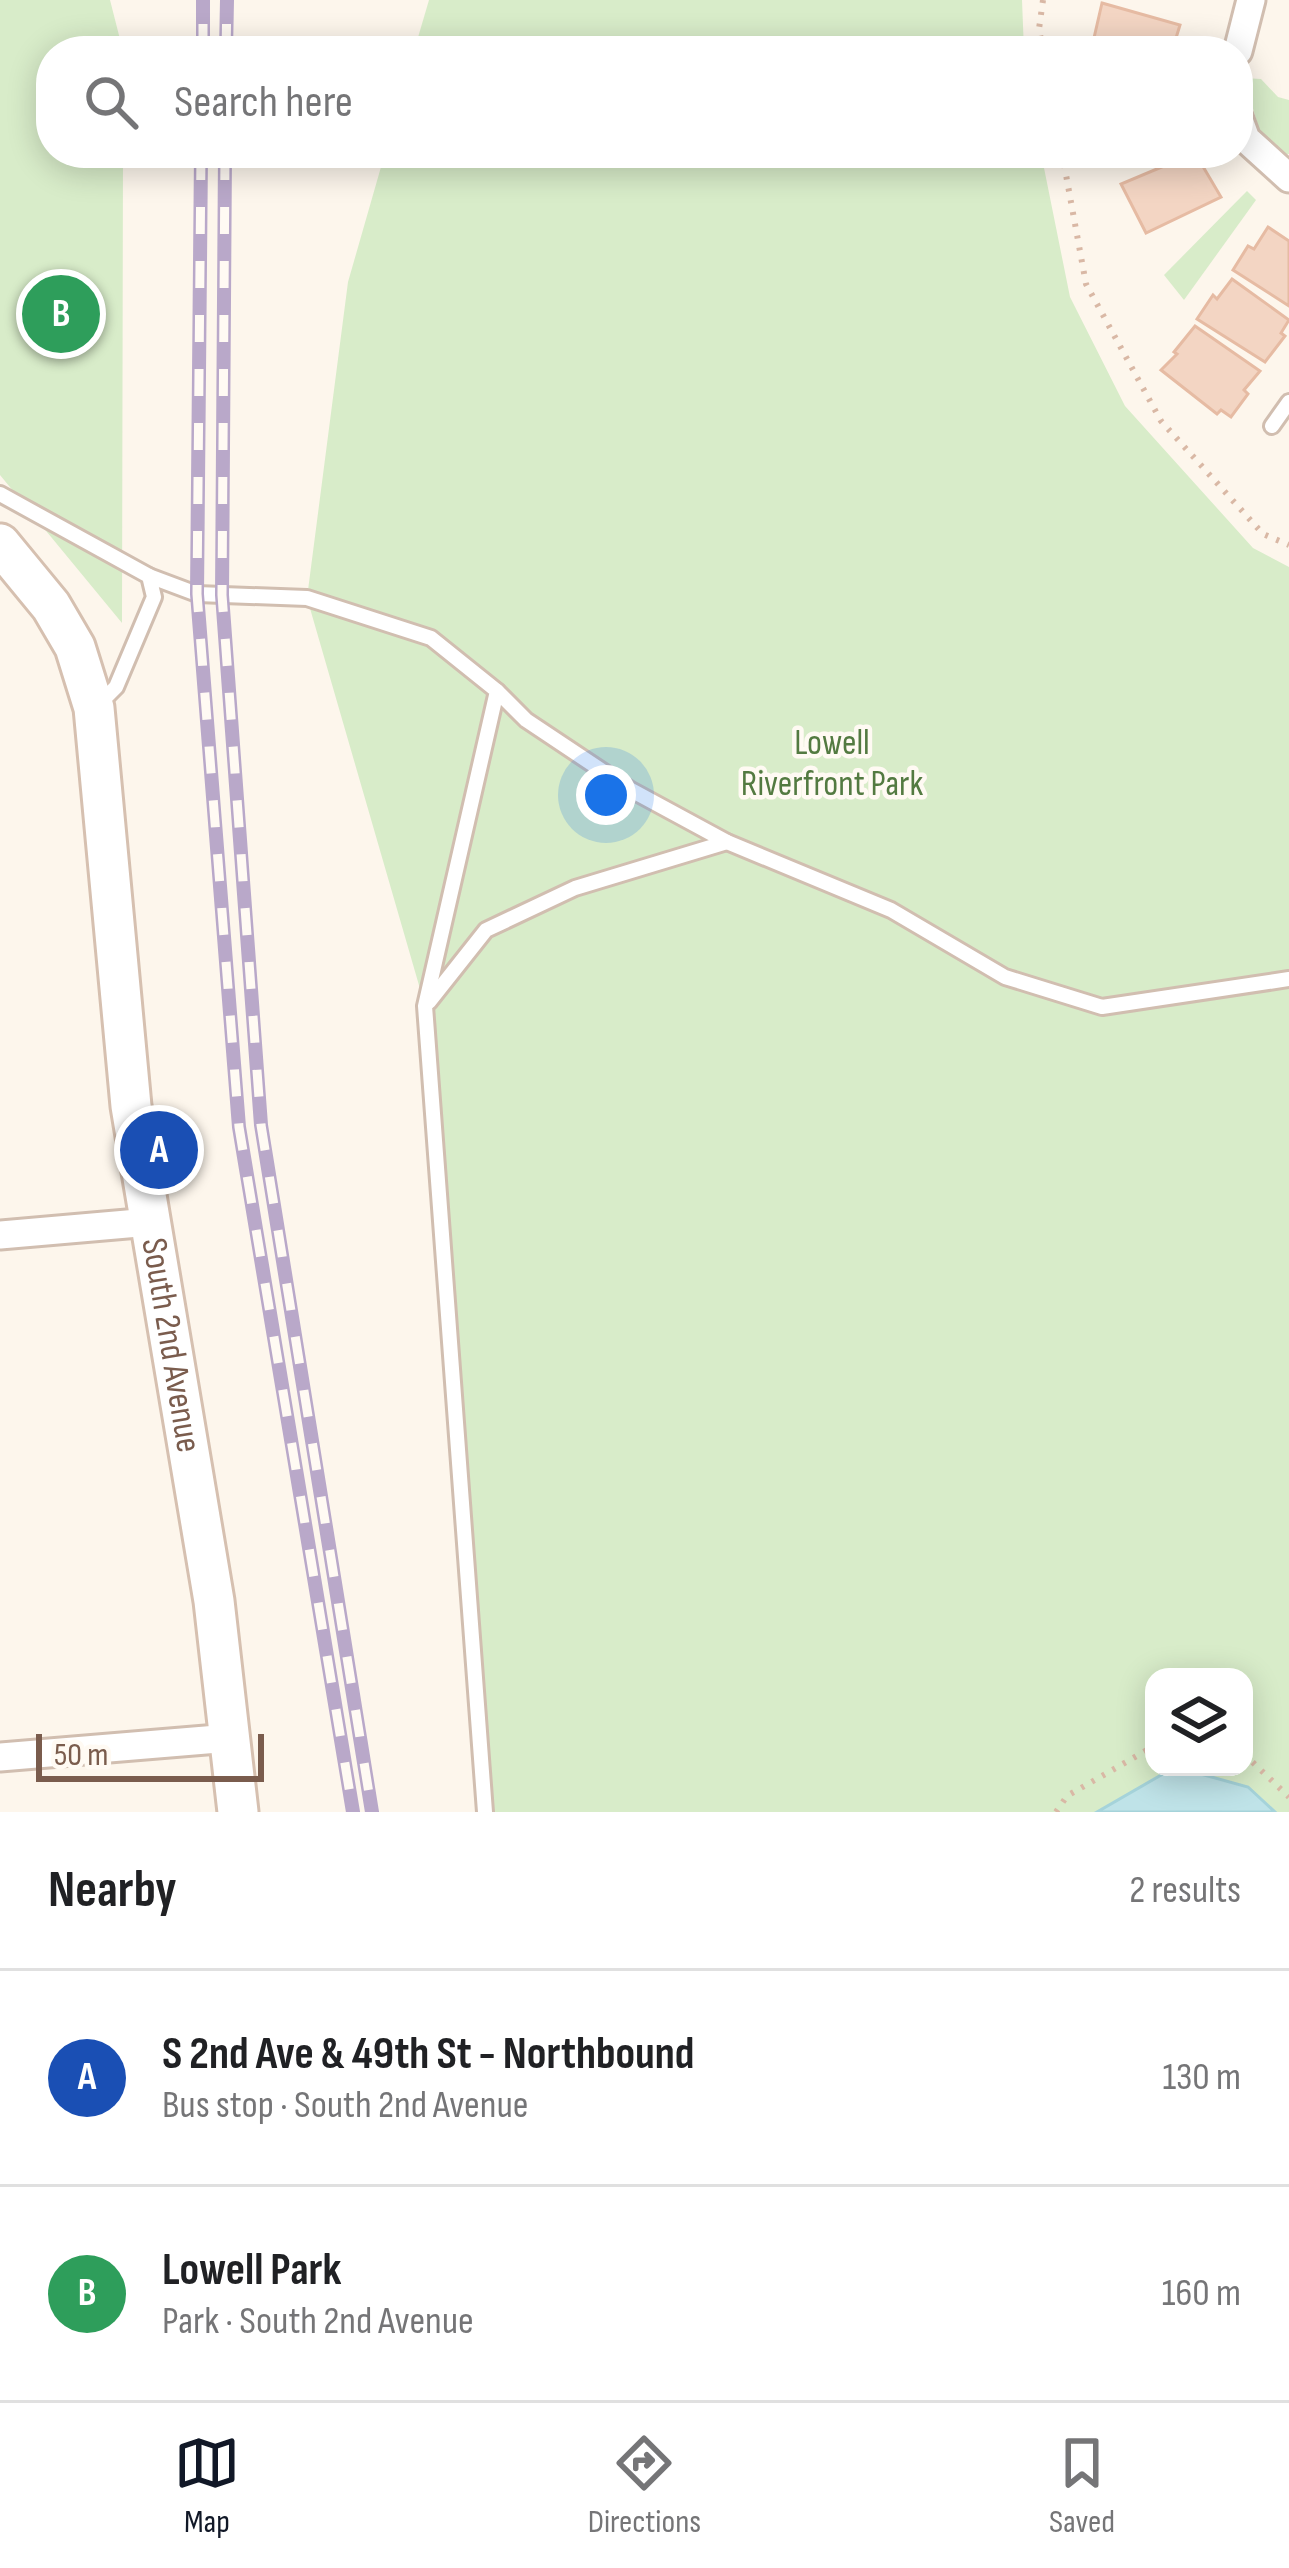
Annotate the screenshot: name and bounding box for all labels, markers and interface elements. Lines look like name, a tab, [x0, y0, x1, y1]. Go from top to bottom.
search box	[36, 36, 1253, 168]
icon: search	[78, 69, 144, 135]
text: Search here	[174, 75, 353, 130]
pin: B	[22, 269, 100, 359]
park label: Lowell Riverfront Park	[741, 722, 923, 806]
your location	[576, 765, 636, 825]
pin: A	[120, 1105, 198, 1195]
street label: South 2nd Avenue	[132, 1235, 210, 1456]
map controls	[1145, 1668, 1253, 1776]
button: layers	[1145, 1668, 1253, 1776]
scale bar	[36, 1728, 264, 1781]
text: 50 m	[54, 1735, 108, 1775]
text: Nearby	[48, 1860, 177, 1921]
text: 2 results	[1129, 1867, 1241, 1914]
text: S 2nd Ave & 49th St - Northbound	[162, 2027, 694, 2082]
text: A	[78, 2054, 96, 2101]
text: 130 m	[1162, 2054, 1241, 2101]
text: Bus stop · South 2nd Avenue	[162, 2082, 528, 2129]
text: Lowell Park	[162, 2243, 341, 2298]
text: B	[78, 2270, 96, 2317]
text: 160 m	[1162, 2270, 1241, 2317]
text: Park · South 2nd Avenue	[162, 2298, 474, 2345]
tab: Map	[174, 2430, 240, 2542]
tab: Directions	[588, 2430, 701, 2542]
tab: Saved	[1049, 2430, 1115, 2542]

